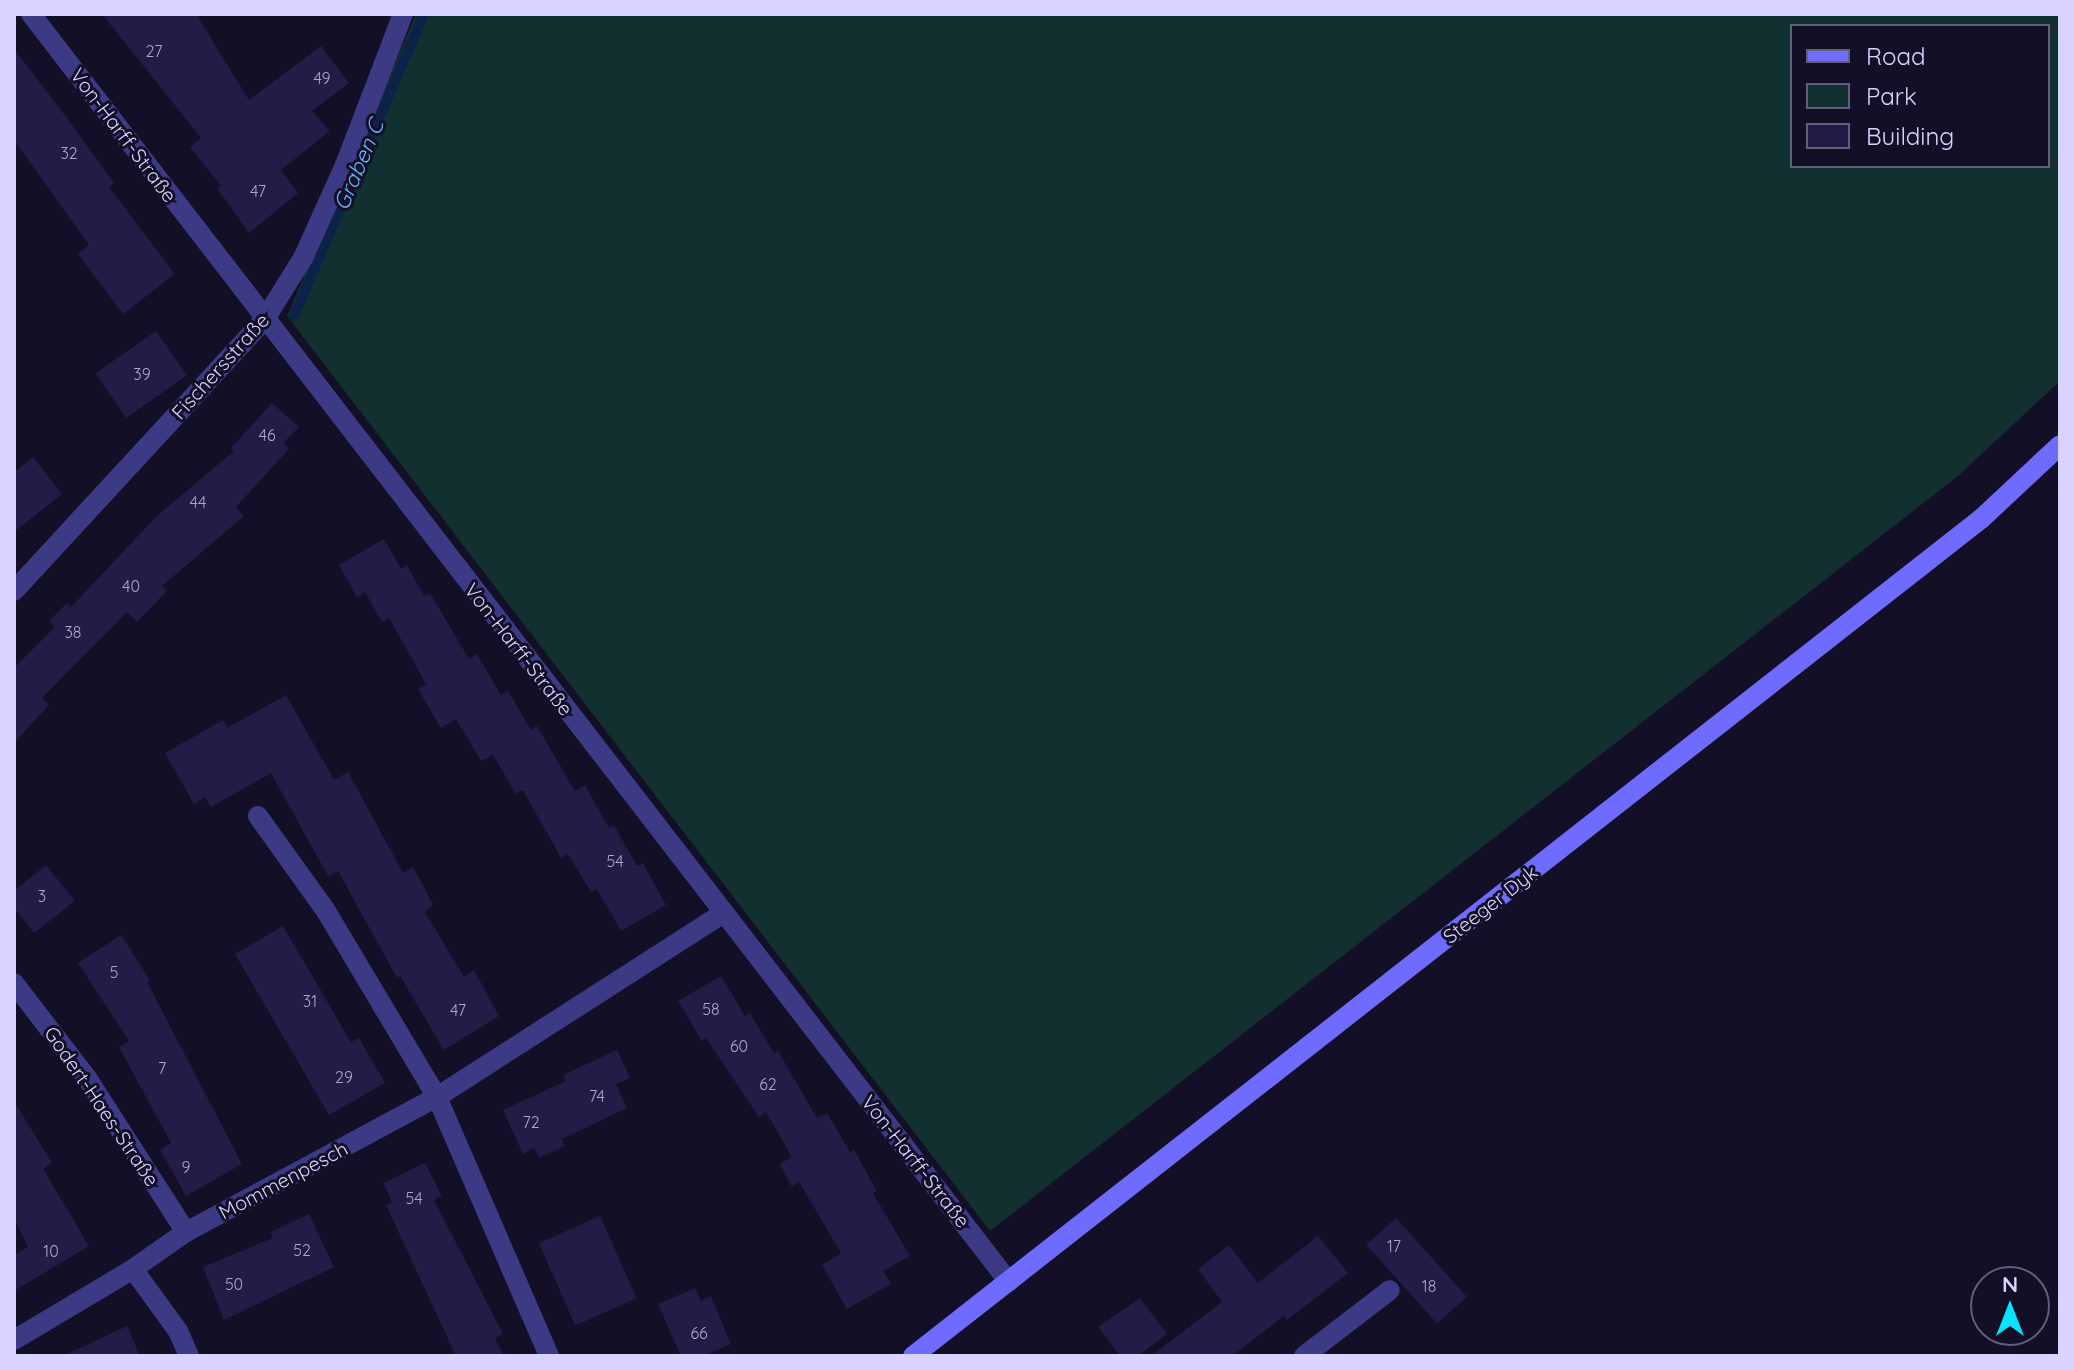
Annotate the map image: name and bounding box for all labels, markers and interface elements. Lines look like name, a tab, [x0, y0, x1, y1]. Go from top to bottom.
legend	[1790, 24, 2050, 168]
house number: 27	[146, 41, 162, 61]
text: Road	[1866, 41, 1926, 71]
street label: Von-Harff-Straße	[66, 63, 182, 207]
house number: 49	[313, 68, 331, 88]
text: Park	[1866, 81, 1917, 111]
water label: Graben C	[328, 116, 390, 214]
text: Building	[1866, 121, 1954, 151]
house number: 32	[60, 143, 78, 163]
house number: 47	[250, 181, 266, 201]
street label: Fischersstraße	[166, 308, 274, 424]
house number: 39	[133, 364, 151, 384]
house number: 46	[258, 425, 276, 445]
house number: 44	[190, 492, 206, 512]
house number: 40	[122, 576, 140, 596]
street label: Von-Harff-Straße	[460, 578, 578, 720]
house number: 38	[64, 622, 82, 642]
house number: 54	[606, 851, 624, 871]
street label: Steeger Dyk	[1438, 860, 1542, 948]
house number: 3	[38, 886, 46, 906]
house number: 5	[110, 962, 118, 982]
house number: 31	[303, 991, 317, 1011]
house number: 58	[702, 999, 720, 1019]
house number: 47	[450, 1000, 466, 1020]
street label: Godert-Haes-Straße	[40, 1021, 164, 1191]
house number: 60	[730, 1036, 748, 1056]
house number: 7	[158, 1058, 166, 1078]
house number: 29	[335, 1067, 353, 1087]
house number: 62	[759, 1074, 777, 1094]
house number: 74	[589, 1086, 605, 1106]
street label: Von-Harff-Straße	[857, 1090, 975, 1232]
house number: 72	[522, 1112, 540, 1132]
street label: Mommenpesch	[214, 1136, 352, 1224]
house number: 9	[182, 1157, 190, 1177]
house number: 54	[405, 1188, 423, 1208]
house number: 17	[1387, 1236, 1401, 1256]
house number: 52	[293, 1240, 311, 1260]
house number: 10	[43, 1241, 59, 1261]
north arrow	[1970, 1266, 2050, 1346]
text: N	[2002, 1270, 2018, 1298]
house number: 50	[225, 1274, 243, 1294]
house number: 18	[1422, 1276, 1436, 1296]
house number: 66	[690, 1323, 708, 1343]

